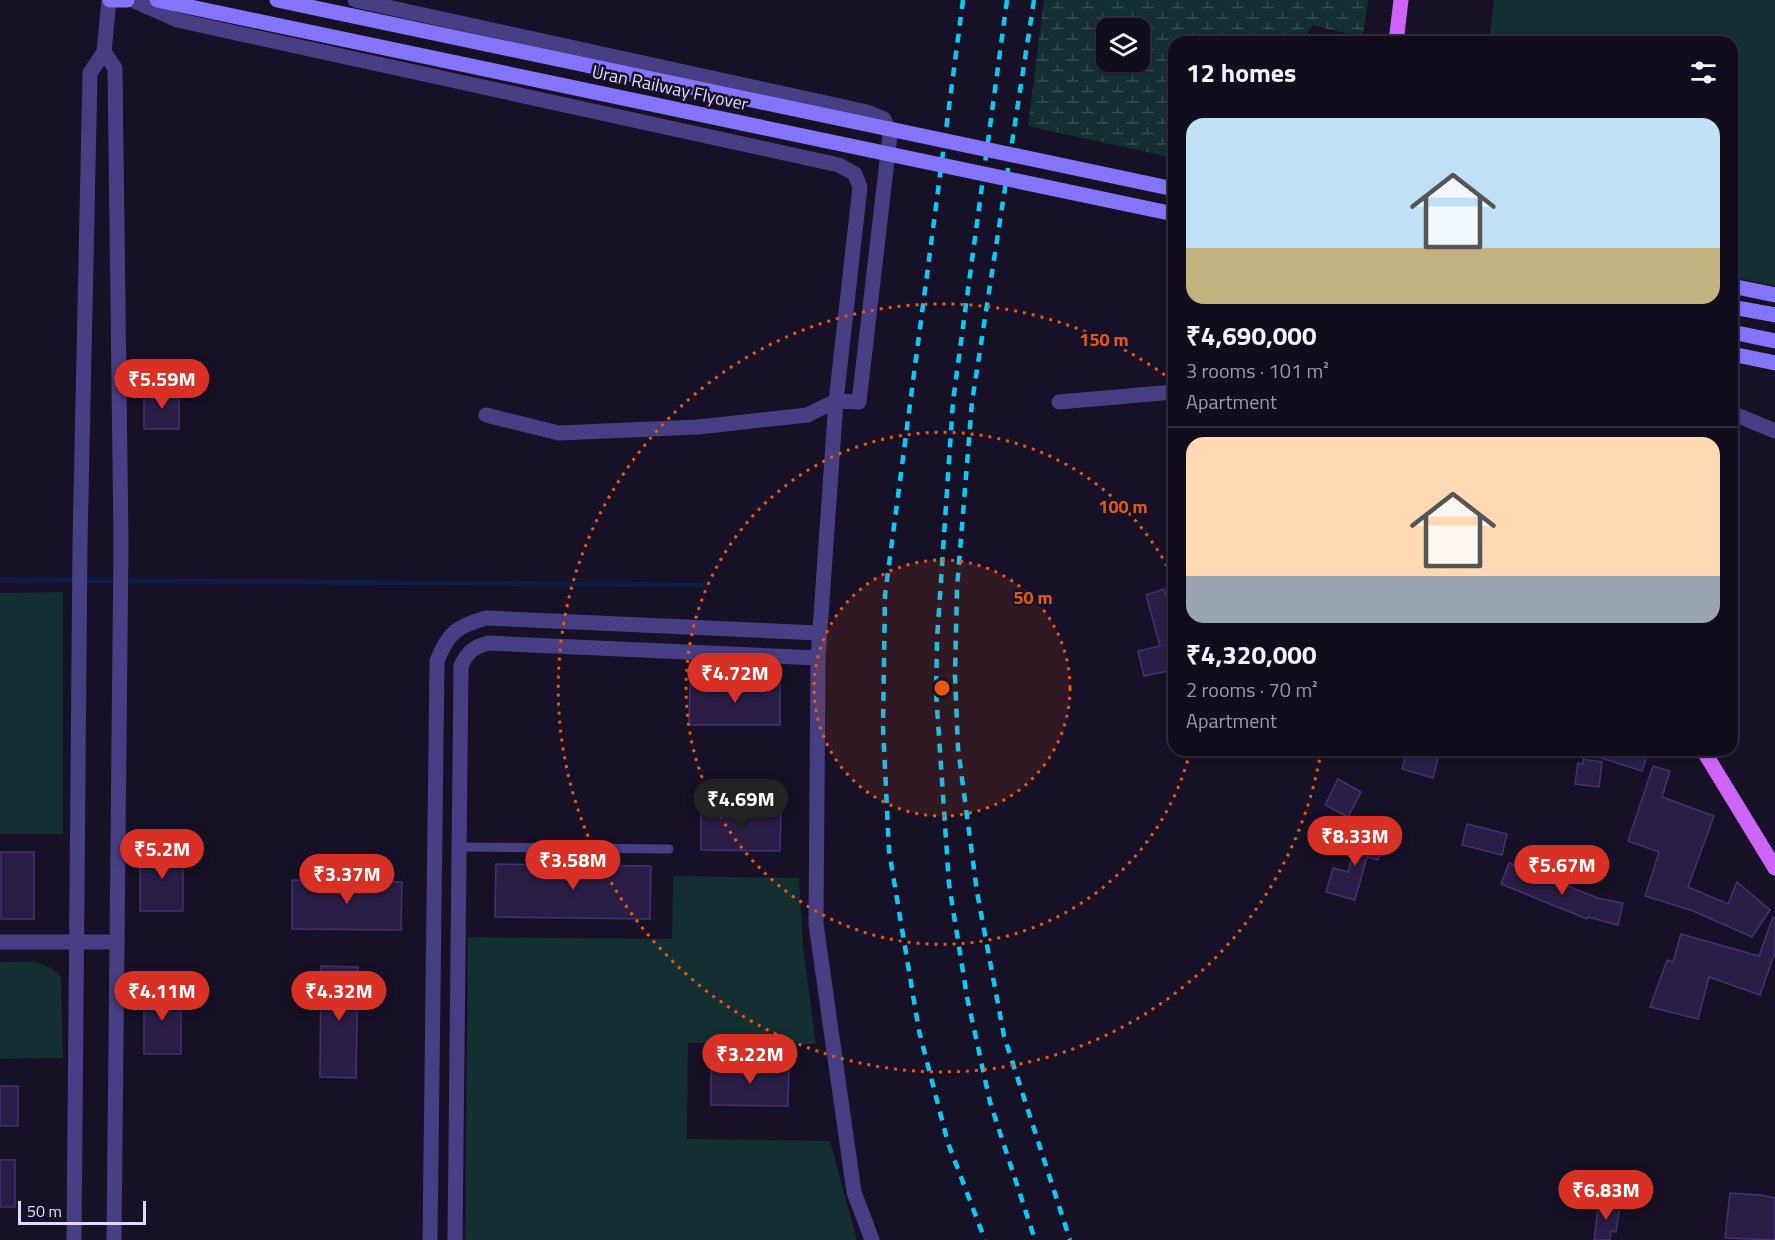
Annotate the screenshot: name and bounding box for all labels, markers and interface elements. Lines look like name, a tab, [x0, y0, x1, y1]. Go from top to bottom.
map controls	[1096, 18, 1150, 72]
button: layers	[1096, 18, 1150, 72]
text: 12 homes	[1186, 53, 1296, 92]
icon: filters	[1687, 56, 1720, 89]
street label: Uran Railway Flyover	[589, 58, 751, 117]
icon: home	[1399, 157, 1507, 265]
text: ₹4,690,000	[1186, 316, 1316, 355]
text: 150 m	[1079, 326, 1129, 353]
text: 3 rooms · 101 m²	[1186, 355, 1329, 386]
pin: ₹5.59M	[113, 359, 211, 410]
text: ₹5.59M	[128, 363, 196, 394]
text: Apartment	[1186, 386, 1277, 417]
icon: home	[1399, 476, 1507, 584]
text: 100 m	[1098, 493, 1148, 520]
text: 50 m	[1013, 584, 1053, 611]
text: ₹4,320,000	[1186, 635, 1316, 674]
pin: ₹4.72M	[686, 653, 784, 704]
text: ₹4.72M	[701, 657, 769, 688]
text: 2 rooms · 70 m²	[1186, 674, 1318, 705]
centre of rings	[932, 678, 952, 698]
text: Apartment	[1186, 705, 1277, 736]
pin: ₹4.69M	[692, 779, 790, 830]
text: ₹4.69M	[707, 783, 775, 814]
pin: ₹8.33M	[1306, 816, 1404, 867]
text: ₹8.33M	[1321, 820, 1389, 851]
pin: ₹5.2M	[120, 829, 204, 880]
text: ₹5.2M	[134, 833, 190, 864]
pin: ₹3.58M	[524, 840, 622, 891]
text: ₹3.58M	[539, 844, 607, 875]
pin: ₹5.67M	[1513, 845, 1611, 896]
text: ₹5.67M	[1528, 849, 1596, 880]
pin: ₹3.37M	[298, 854, 396, 905]
text: ₹3.37M	[313, 858, 381, 889]
pin: ₹4.11M	[113, 971, 211, 1022]
pin: ₹4.32M	[290, 971, 388, 1022]
text: ₹4.11M	[128, 975, 196, 1006]
text: ₹4.32M	[305, 975, 373, 1006]
pin: ₹3.22M	[701, 1034, 799, 1085]
text: ₹3.22M	[716, 1038, 784, 1069]
pin: ₹6.83M	[1557, 1170, 1655, 1221]
text: ₹6.83M	[1572, 1174, 1640, 1205]
scale bar	[18, 1198, 146, 1226]
text: 50 m	[27, 1199, 62, 1223]

